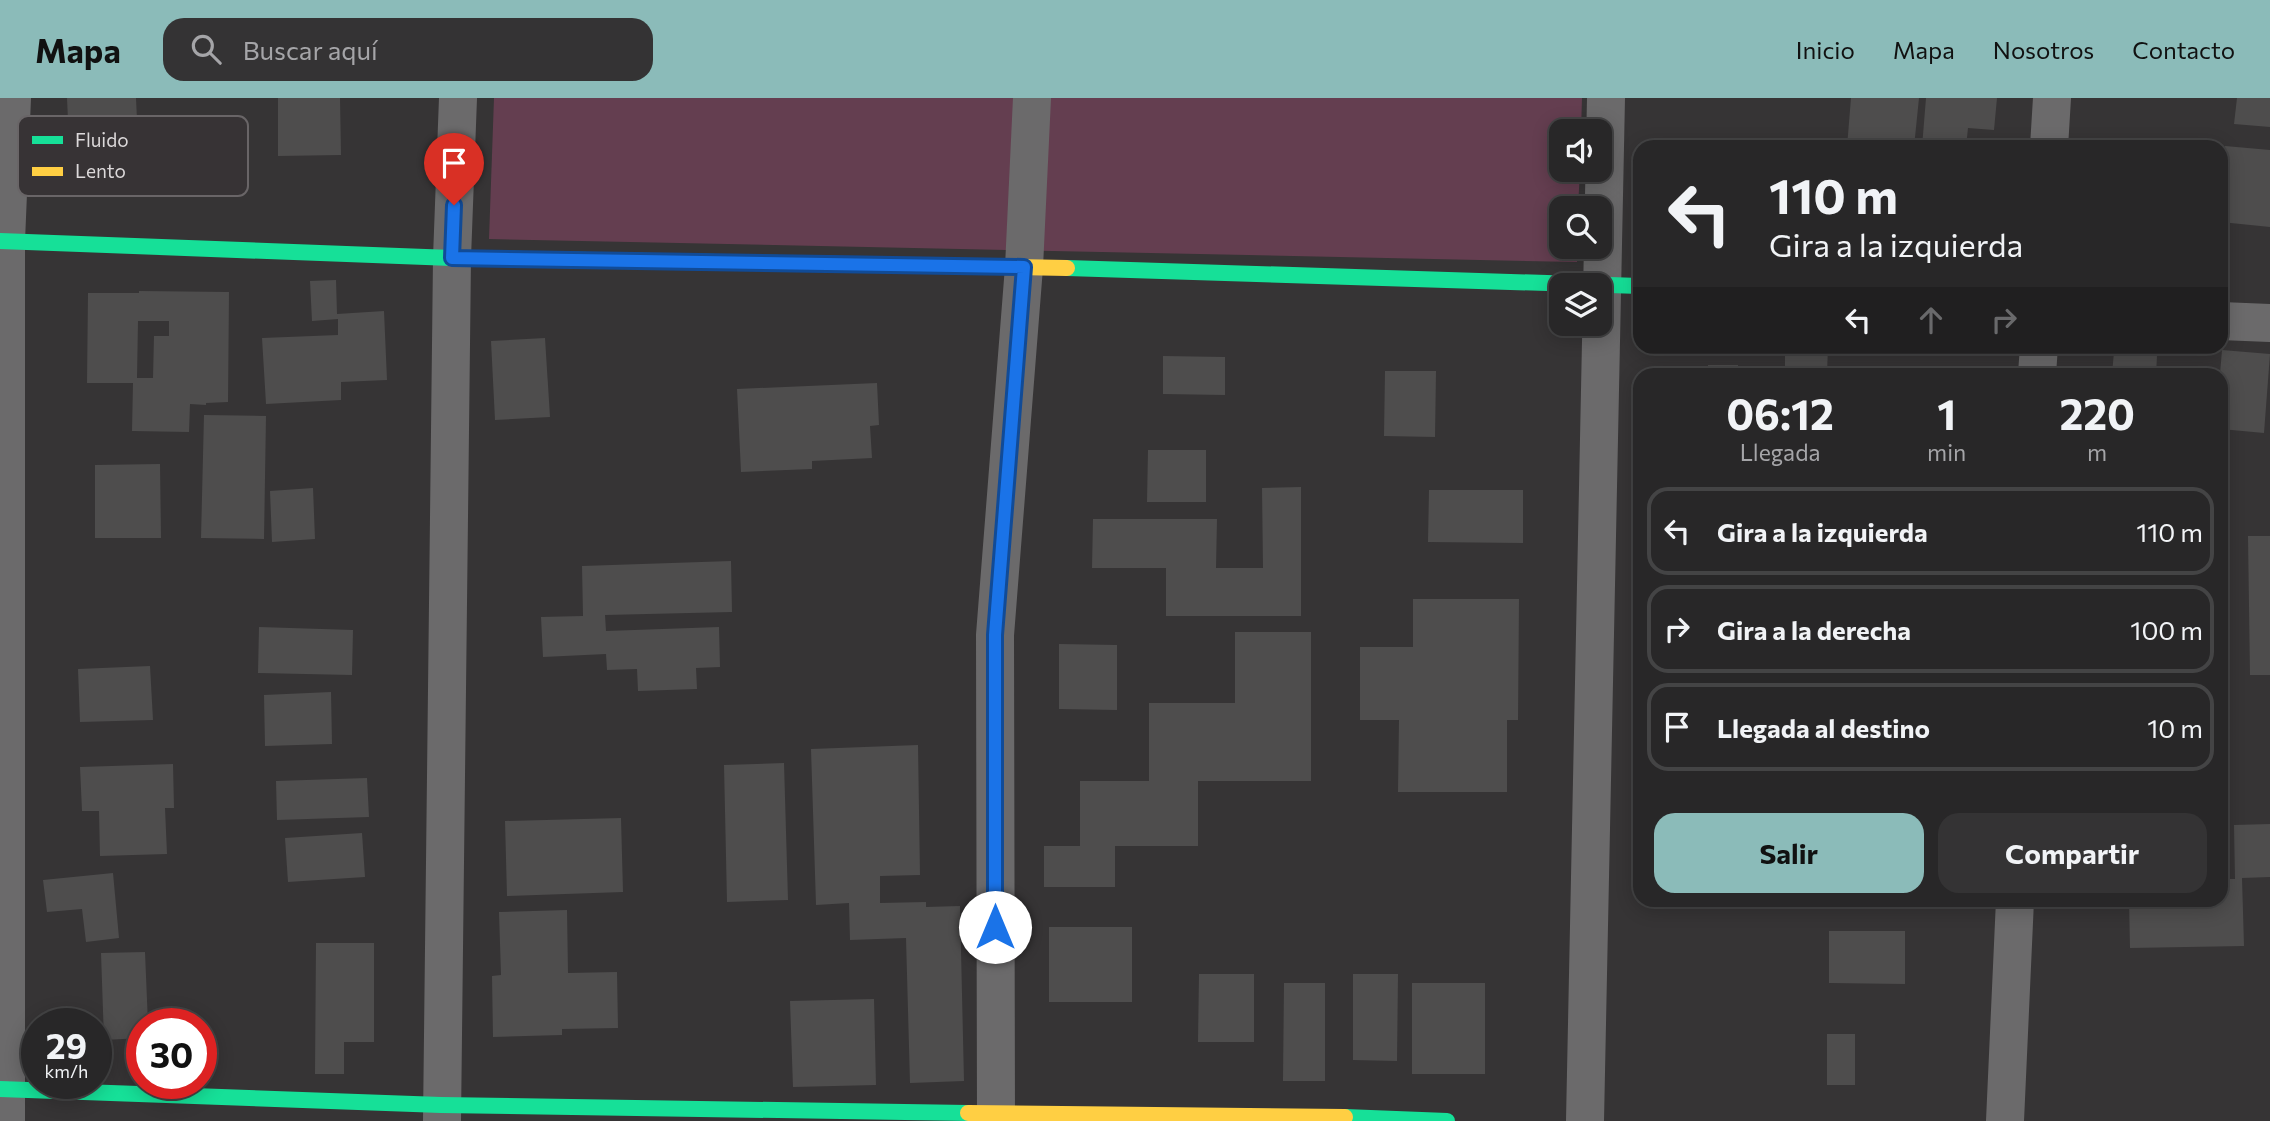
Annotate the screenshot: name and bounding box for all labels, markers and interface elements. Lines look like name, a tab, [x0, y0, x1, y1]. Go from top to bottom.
search box	[163, 18, 653, 81]
text: Mapa	[35, 29, 121, 70]
icon: search	[187, 30, 225, 68]
text: Buscar aquí	[243, 34, 378, 65]
text: Inicio	[1796, 35, 1855, 64]
text: Mapa	[1893, 35, 1955, 64]
text: Nosotros	[1993, 35, 2094, 64]
text: Contacto	[2132, 35, 2235, 64]
legend	[18, 116, 248, 196]
map controls	[1549, 119, 1612, 336]
button: sound	[1549, 119, 1612, 182]
text: Fluido	[75, 128, 129, 151]
pin	[424, 133, 484, 205]
icon: arrive	[435, 144, 473, 182]
text: Lento	[75, 159, 126, 182]
text: 110 m	[1769, 164, 1898, 224]
icon: left	[1654, 168, 1745, 259]
button: search	[1549, 196, 1612, 259]
text: Gira a la izquierda	[1769, 224, 2023, 264]
button: layers	[1549, 273, 1612, 336]
icon: left	[1839, 301, 1877, 339]
icon: ahead	[1912, 301, 1950, 339]
icon: right	[1985, 301, 2023, 339]
text: 06:12	[1726, 387, 1834, 439]
text: 1	[1937, 387, 1956, 439]
text: 220	[2059, 387, 2135, 439]
text: Llegada	[1740, 438, 1820, 466]
text: min	[1927, 438, 1966, 466]
text: m	[2087, 438, 2107, 466]
icon: left	[1658, 512, 1696, 550]
text: Gira a la izquierda	[1717, 516, 1928, 547]
text: 110 m	[2136, 516, 2203, 547]
icon: right	[1658, 610, 1696, 648]
text: Gira a la derecha	[1717, 614, 1911, 645]
text: 100 m	[2130, 614, 2203, 645]
icon: arrive	[1658, 708, 1696, 746]
text: Llegada al destino	[1717, 712, 1930, 743]
text: 10 m	[2147, 712, 2203, 743]
button: Salir	[1654, 813, 1924, 893]
button: Compartir	[1938, 813, 2207, 893]
position arrow	[958, 890, 1032, 964]
speed limit sign: 30	[126, 1008, 217, 1099]
text: 29	[46, 1023, 87, 1066]
text: km/h	[45, 1060, 88, 1082]

